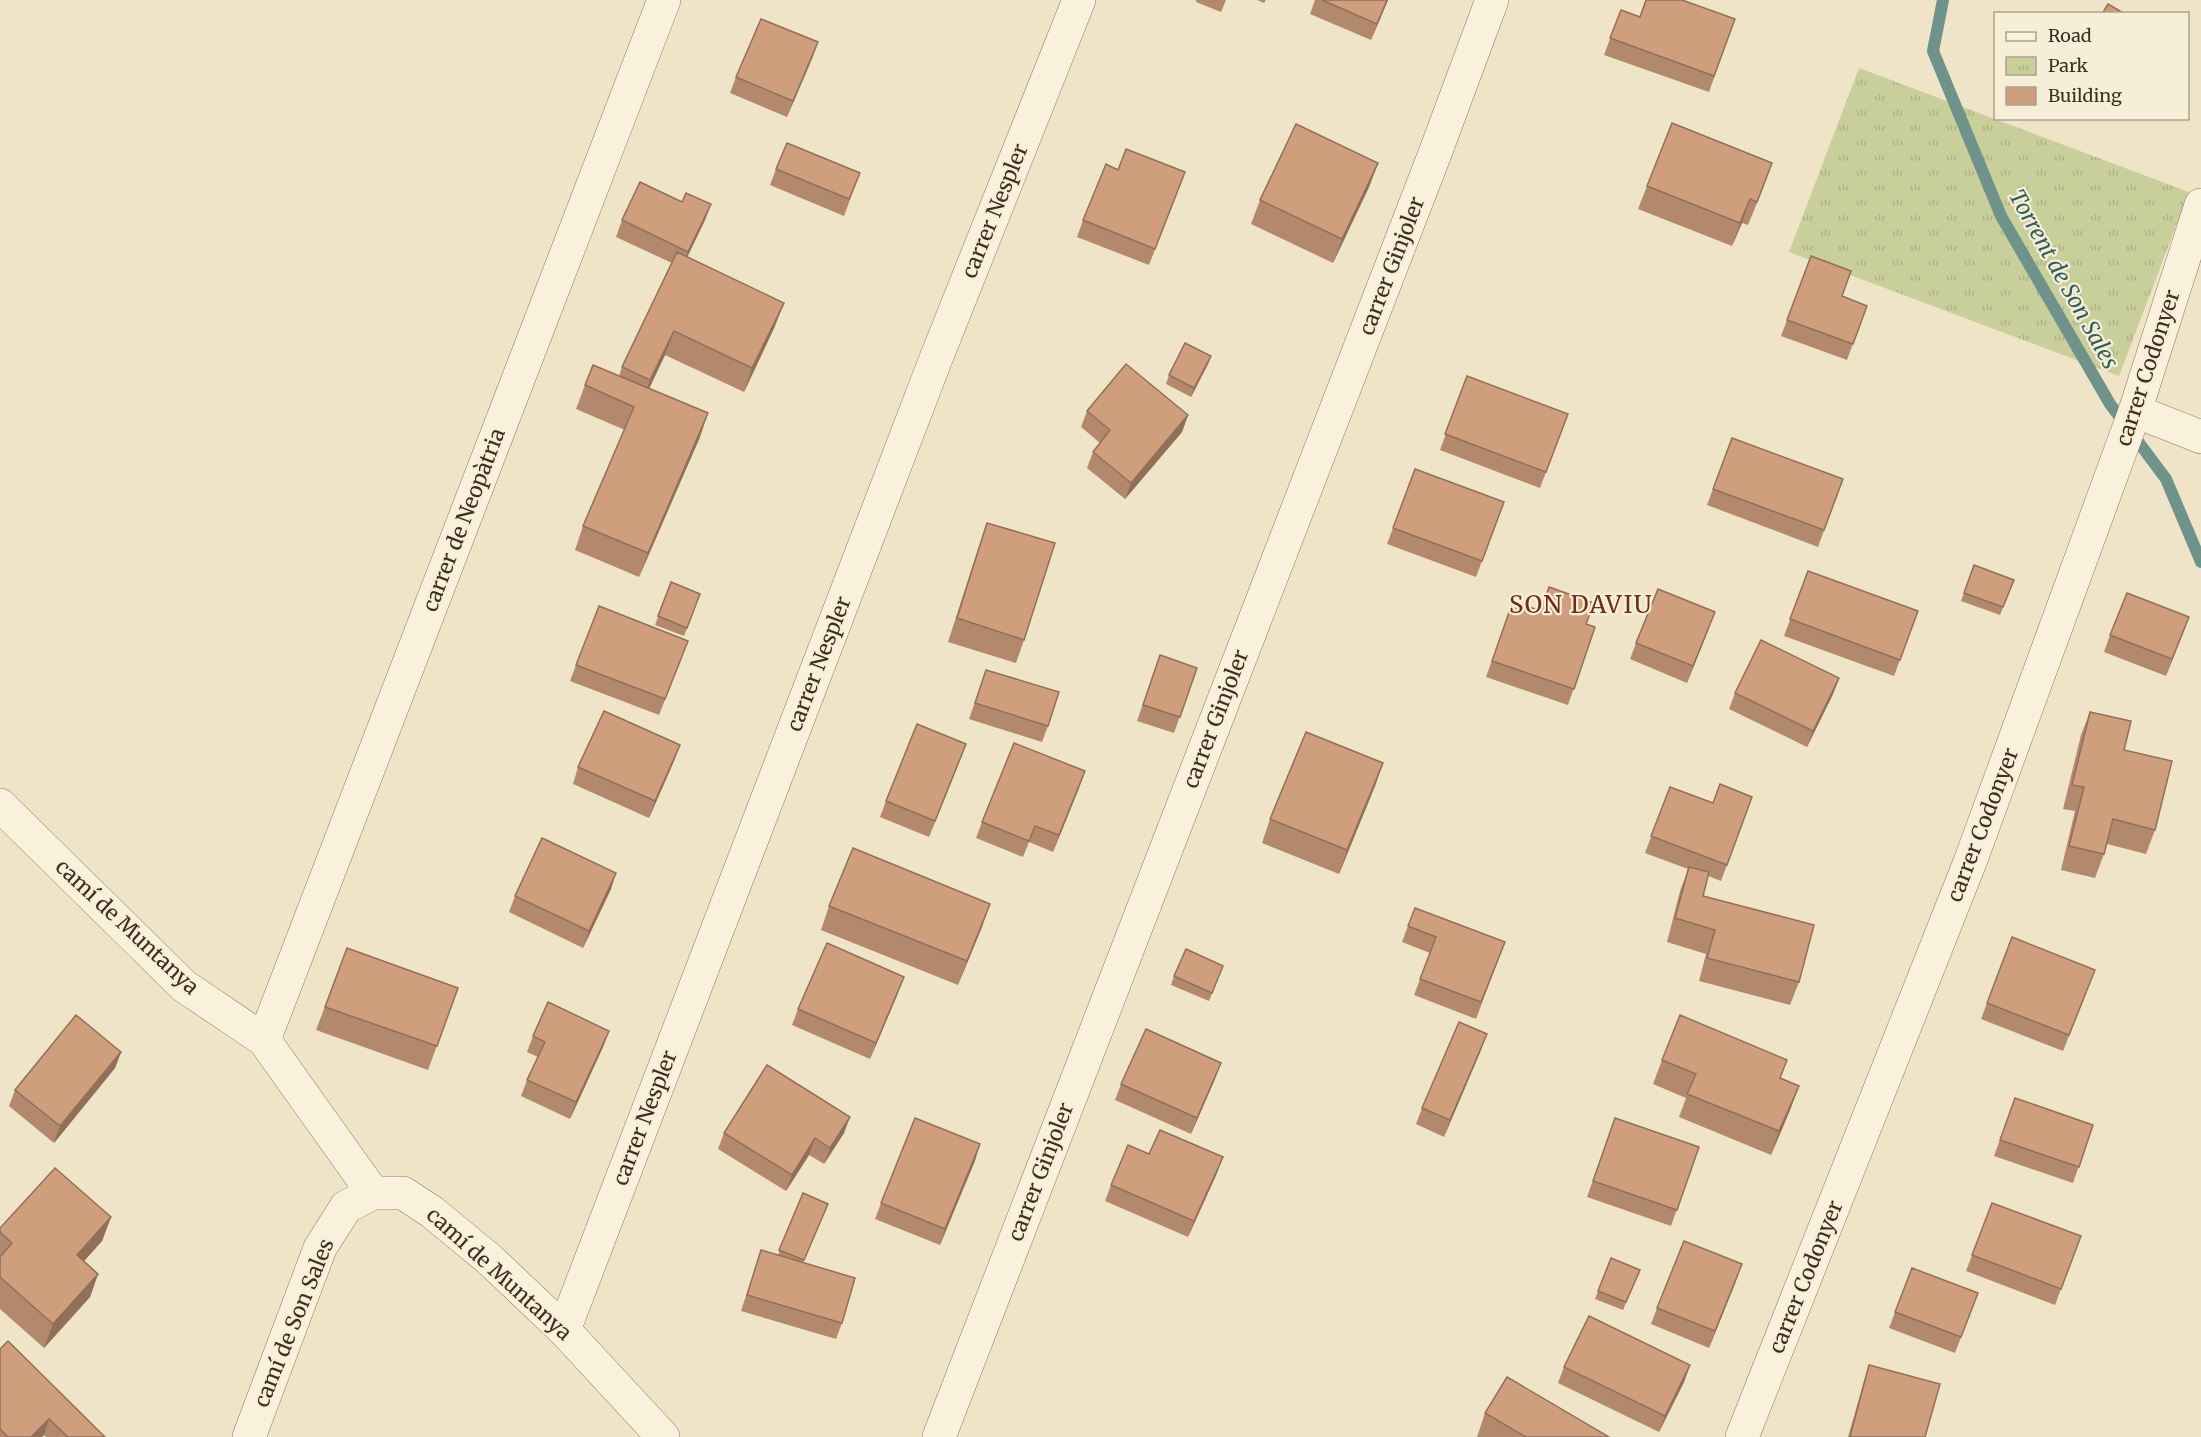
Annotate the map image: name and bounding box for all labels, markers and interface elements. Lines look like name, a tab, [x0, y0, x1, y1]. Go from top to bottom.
legend	[1994, 12, 2189, 120]
text: Road	[2048, 24, 2092, 47]
text: Park	[2048, 54, 2089, 77]
text: Building	[2048, 84, 2122, 107]
street label: carrer Nespler	[955, 140, 1034, 282]
water label: Torrent de Son Sales	[2003, 184, 2125, 374]
street label: carrer Ginjoler	[1353, 193, 1430, 339]
street label: carrer Codonyer	[2110, 286, 2186, 449]
street label: carrer de Neopàtria	[416, 424, 511, 615]
district label: SON DAVIU	[1509, 589, 1653, 620]
street label: carrer Nespler	[780, 592, 857, 735]
street label: carrer Ginjoler	[1177, 646, 1254, 792]
street label: carrer Codonyer	[1941, 744, 2024, 906]
street label: camí de Muntanya	[50, 853, 205, 1000]
street label: carrer Nespler	[606, 1046, 683, 1189]
street label: carrer Ginjoler	[1002, 1099, 1079, 1245]
street label: carrer Codonyer	[1763, 1196, 1849, 1357]
street label: camí de Muntanya	[421, 1201, 578, 1346]
street label: camí de Son Sales	[247, 1235, 340, 1411]

